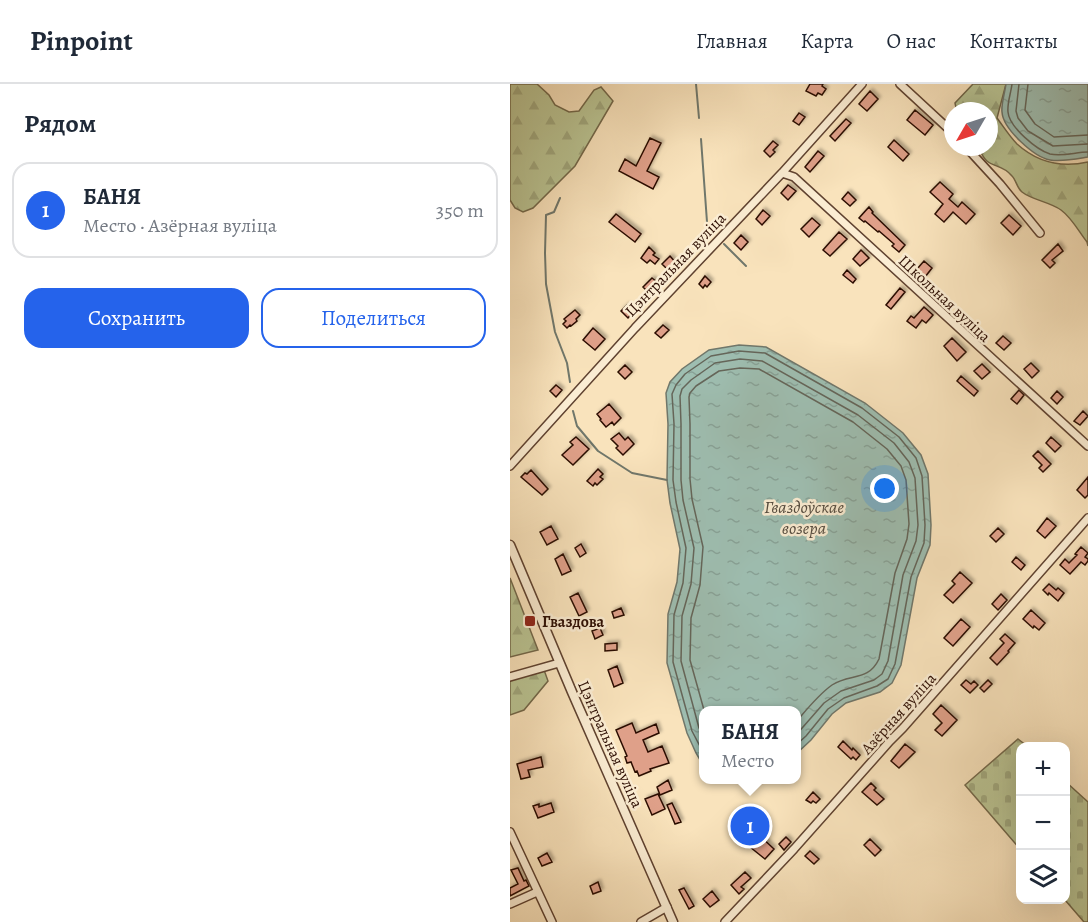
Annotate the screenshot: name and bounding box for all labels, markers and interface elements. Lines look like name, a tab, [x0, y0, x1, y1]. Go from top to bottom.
text: Pinpoint	[30, 22, 133, 60]
text: Главная	[696, 27, 768, 55]
text: Карта	[801, 27, 853, 55]
text: О нас	[886, 27, 936, 55]
text: Контакты	[969, 27, 1058, 55]
north arrow	[944, 102, 998, 156]
text: Рядом	[24, 106, 96, 141]
text: БАНЯ	[83, 182, 141, 212]
text: 1	[42, 197, 49, 224]
text: 350 m	[436, 197, 484, 224]
street label: Цэнтральная вуліца	[620, 207, 732, 322]
text: Место · Азёрная вуліца	[83, 212, 277, 239]
street label: Школьная вуліца	[893, 250, 996, 348]
button: Сохранить	[24, 288, 249, 348]
button: Поделиться	[261, 288, 486, 348]
your location	[870, 474, 899, 503]
water label: Гваздоўскае возера	[764, 495, 844, 540]
place label: Гваздова	[542, 611, 605, 633]
marker: Гваздова	[523, 614, 537, 628]
street label: Азёрная вуліца	[855, 668, 942, 760]
street label: Цэнтральная вуліца	[572, 677, 648, 812]
popup	[699, 706, 801, 784]
text: БАНЯ	[721, 717, 779, 747]
map controls	[1016, 742, 1070, 904]
button: +	[1016, 742, 1070, 796]
text: Место	[721, 747, 774, 774]
button: −	[1016, 796, 1070, 850]
pin: 1	[730, 804, 770, 848]
button: layers	[1016, 850, 1070, 904]

